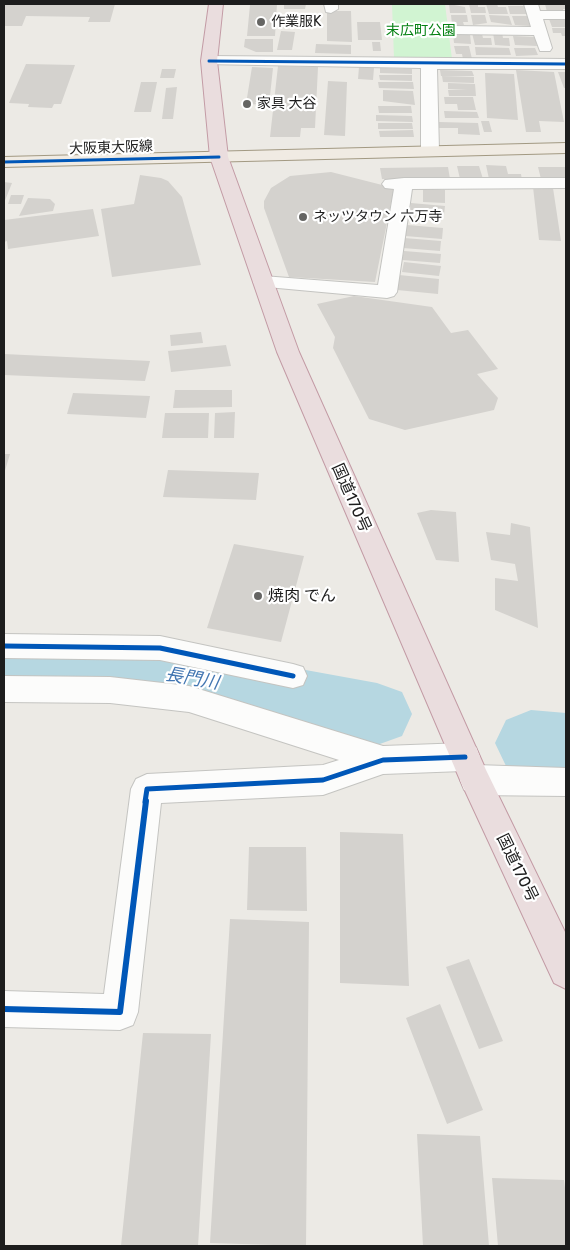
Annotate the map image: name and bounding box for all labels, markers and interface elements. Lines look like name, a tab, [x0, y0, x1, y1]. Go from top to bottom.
place label: 作業服K	[271, 14, 321, 30]
marker: 作業服K	[255, 16, 267, 28]
park label: 末広町公園	[386, 23, 456, 39]
place label: 家具 大谷	[257, 96, 316, 112]
marker: 家具 大谷	[241, 98, 253, 110]
street label: 大阪東大阪線	[69, 138, 153, 158]
place label: ネッツタウン 六万寺	[313, 209, 442, 225]
marker: ネッツタウン 六万寺	[297, 211, 309, 223]
street label: 国道170号	[327, 461, 375, 535]
place label: 焼肉 でん	[268, 586, 336, 606]
marker: 焼肉 でん	[252, 590, 264, 602]
water label: 長門川	[164, 664, 220, 694]
street label: 国道170号	[492, 831, 542, 905]

